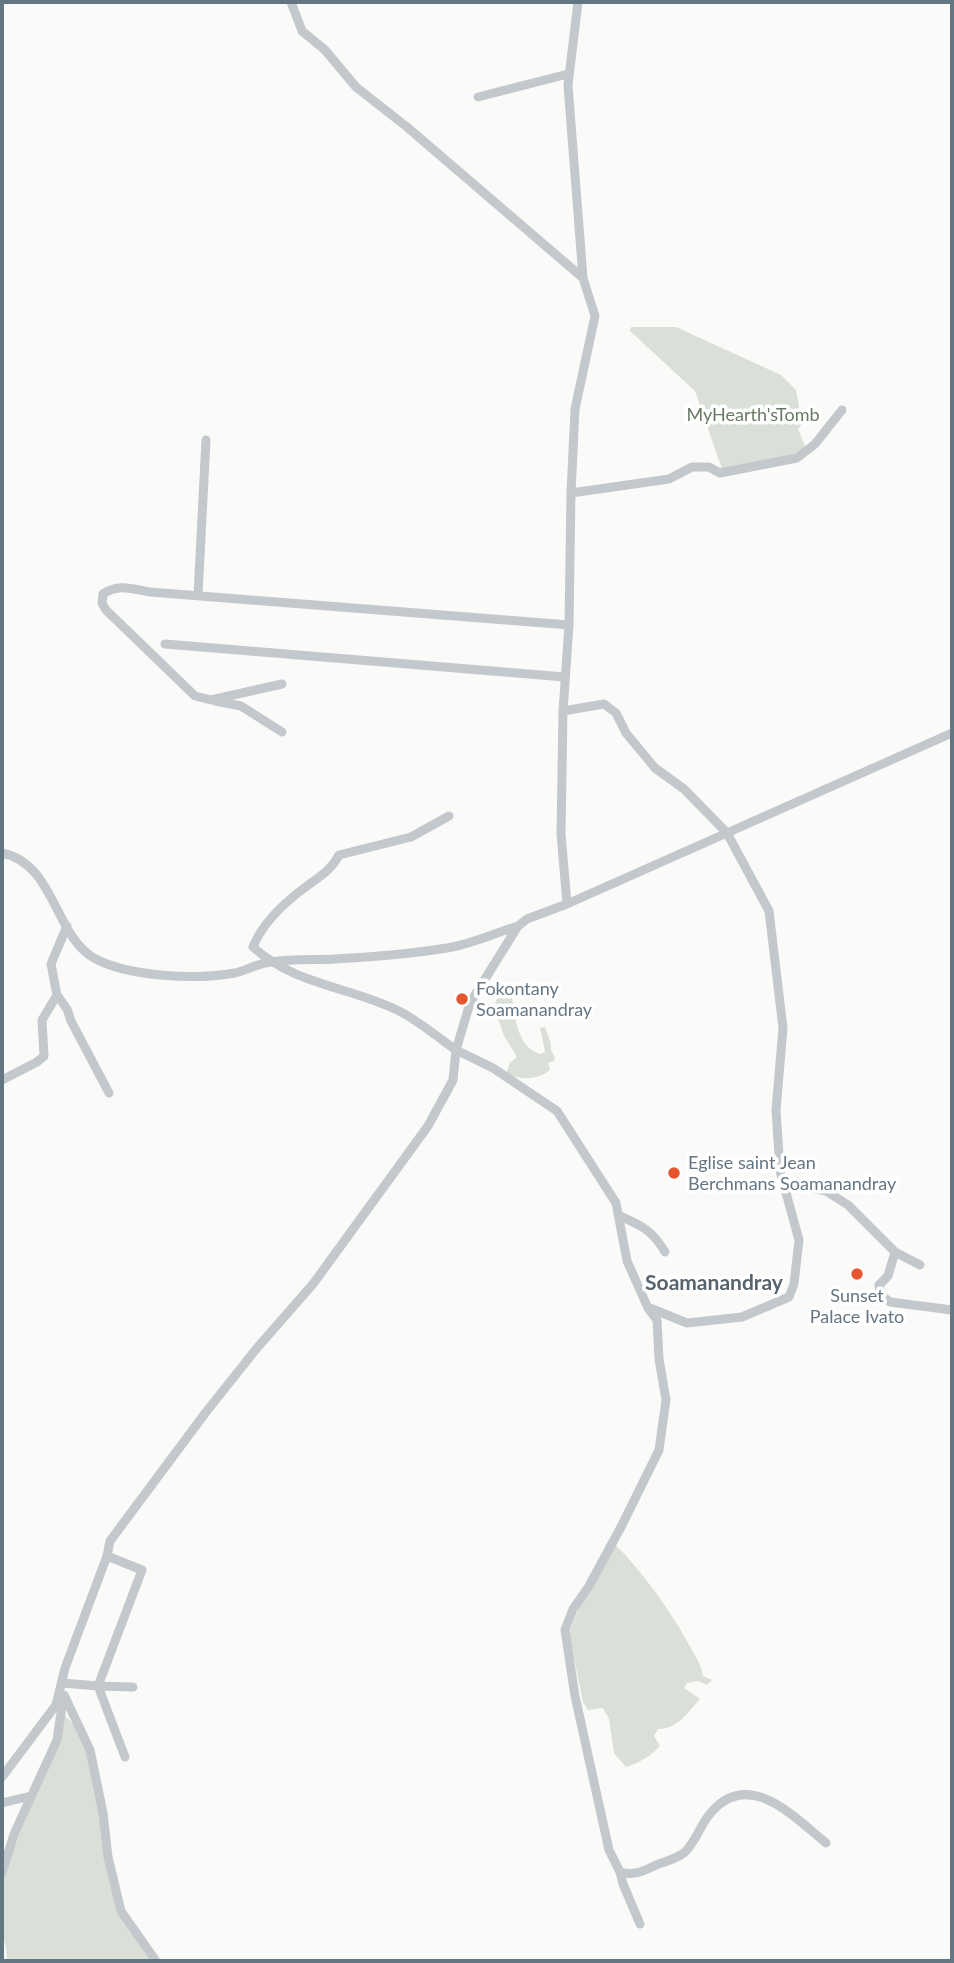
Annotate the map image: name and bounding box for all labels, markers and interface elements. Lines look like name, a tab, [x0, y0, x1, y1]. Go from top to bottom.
park label: MyHearth'sTomb	[686, 404, 820, 426]
place label: Fokontany Soamanandray	[476, 978, 592, 1020]
marker: Fokontany Soamanandray	[454, 991, 470, 1007]
place label: Eglise saint Jean Berchmans Soamanandray	[688, 1152, 896, 1194]
marker: Eglise saint Jean Berchmans Soamanandray	[666, 1165, 682, 1181]
marker: Sunset Palace Ivato	[849, 1266, 865, 1282]
district label: Soamanandray	[645, 1270, 783, 1296]
place label: Sunset Palace Ivato	[810, 1285, 904, 1328]

